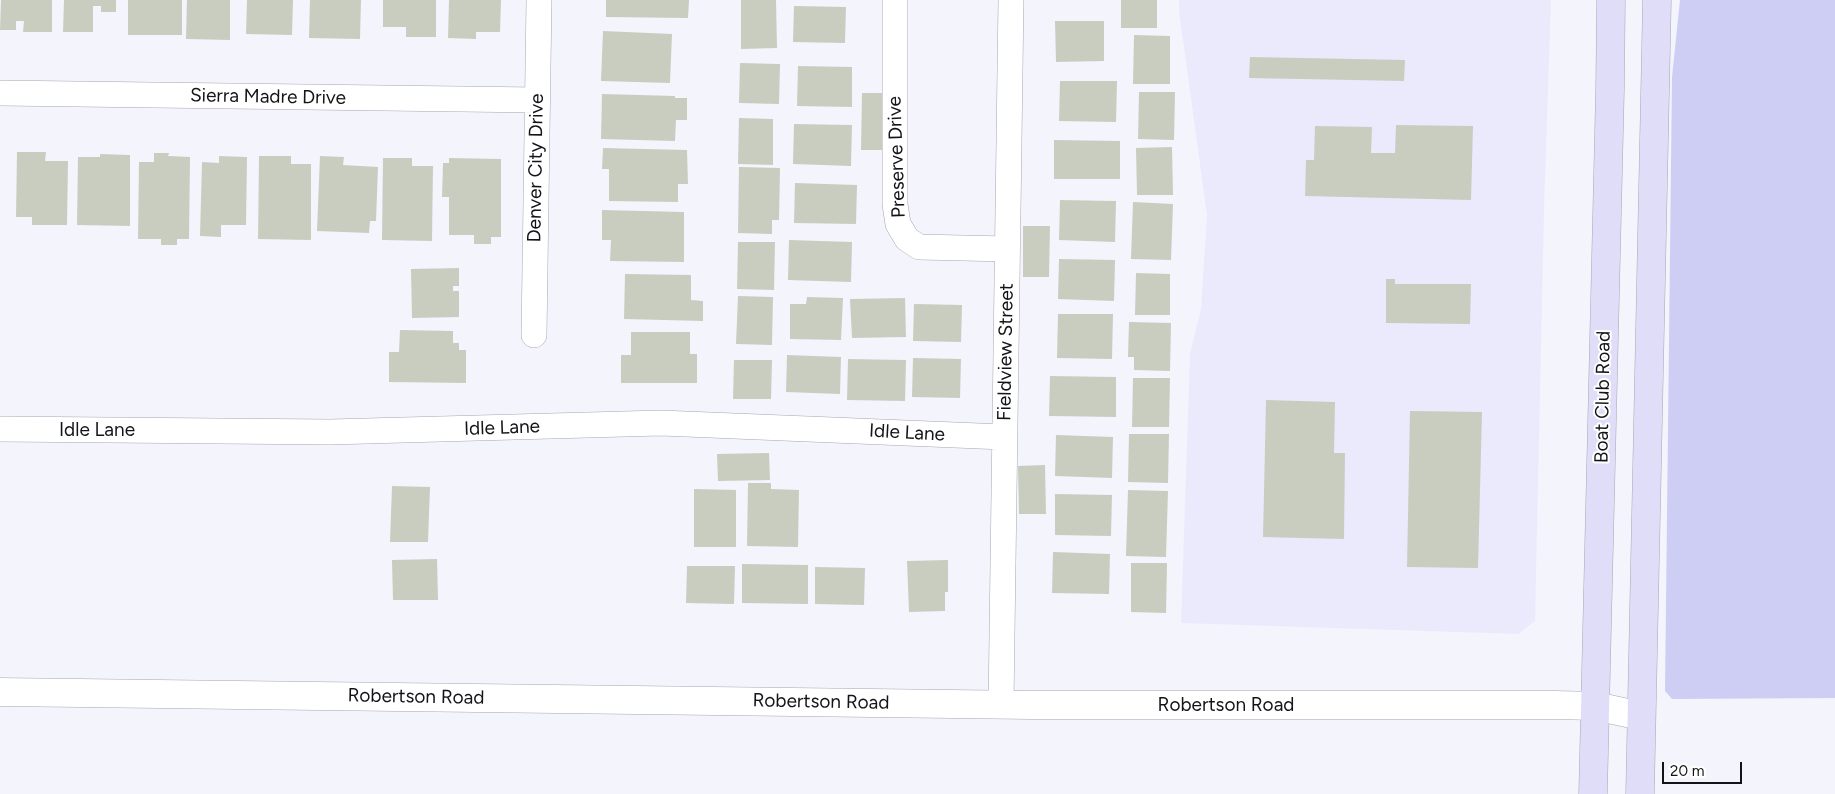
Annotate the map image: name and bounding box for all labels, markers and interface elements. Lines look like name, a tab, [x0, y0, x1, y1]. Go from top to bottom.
street label: Sierra Madre Drive	[190, 84, 346, 110]
street label: Denver City Drive	[523, 93, 549, 243]
street label: Preserve Drive	[883, 96, 911, 218]
street label: Fieldview Street	[993, 283, 1019, 421]
street label: Boat Club Road	[1590, 331, 1616, 463]
street label: Idle Lane	[464, 415, 540, 441]
street label: Idle Lane	[59, 419, 135, 441]
street label: Idle Lane	[868, 420, 946, 446]
street label: Robertson Road	[347, 684, 485, 710]
street label: Robertson Road	[752, 689, 890, 715]
street label: Robertson Road	[1158, 694, 1294, 716]
scale bar	[1665, 752, 1745, 784]
text: 20 m	[1670, 762, 1704, 780]

